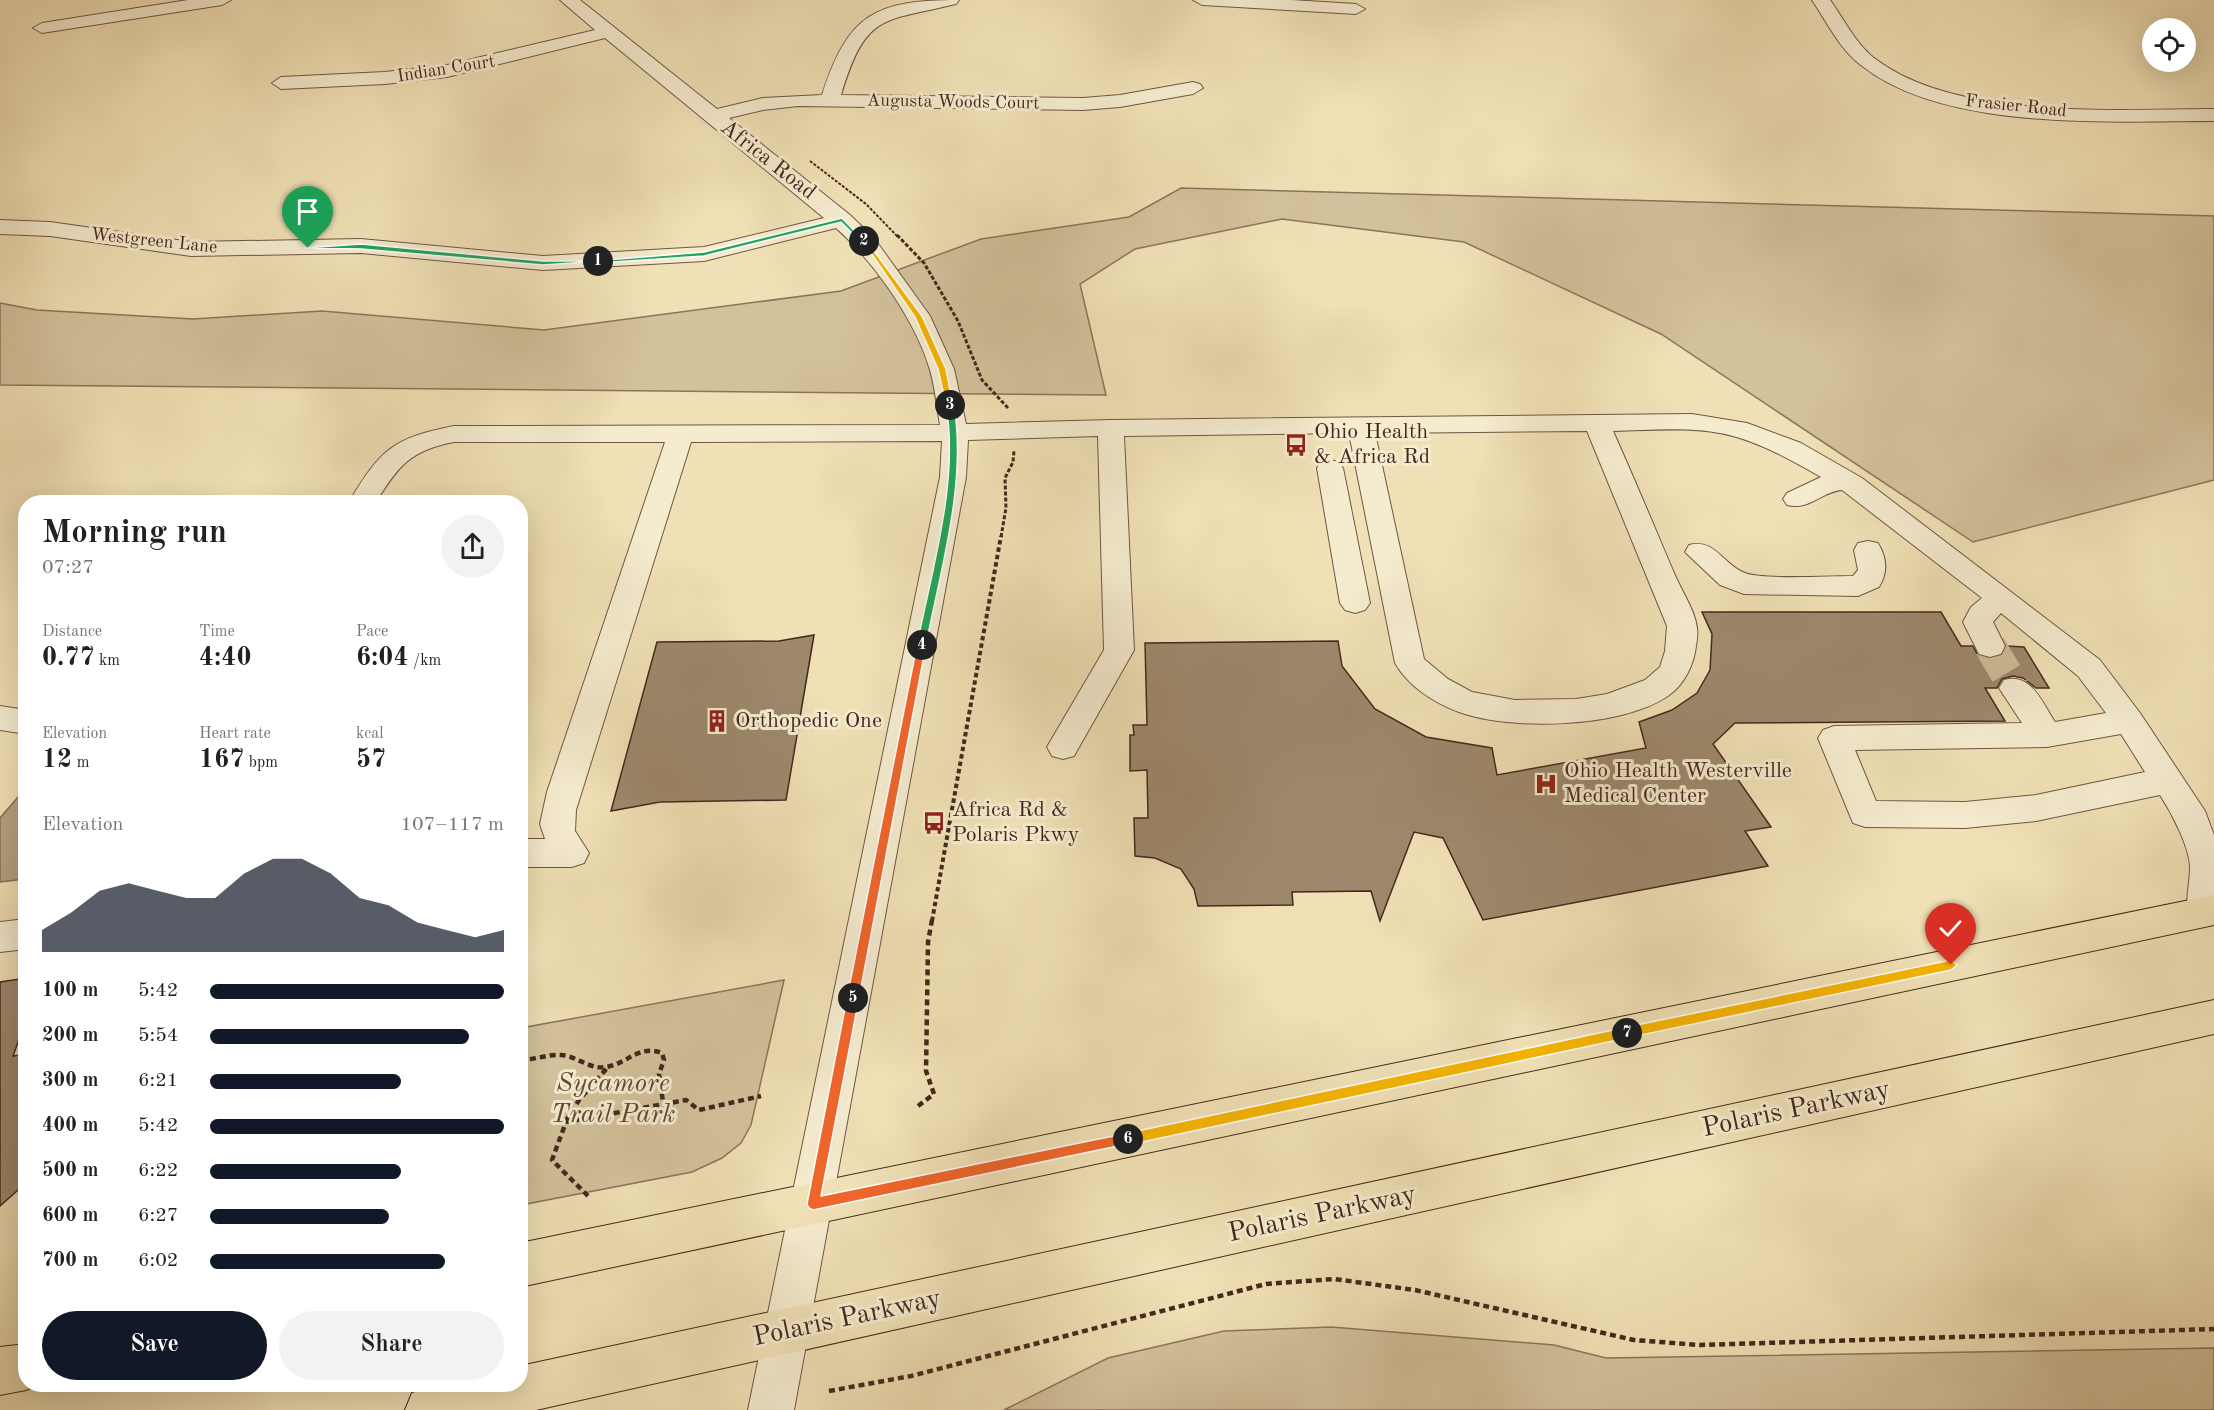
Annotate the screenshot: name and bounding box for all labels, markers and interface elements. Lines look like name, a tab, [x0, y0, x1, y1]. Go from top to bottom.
map controls	[2142, 18, 2196, 72]
button: locate	[2142, 18, 2196, 72]
street label: Indian Court	[396, 52, 496, 86]
street label: Augusta Woods Court	[867, 91, 1039, 113]
street label: Frasier Road	[1964, 92, 2068, 120]
street label: Africa Road	[716, 116, 820, 204]
pin	[282, 186, 333, 248]
icon: arrive	[291, 195, 324, 228]
street label: Westgreen Lane	[90, 225, 218, 257]
pin: 2	[849, 226, 879, 256]
text: 2	[859, 233, 869, 249]
pin: 1	[583, 246, 613, 276]
text: 1	[593, 253, 603, 269]
pin: 3	[935, 390, 965, 420]
text: 3	[945, 397, 955, 413]
place label: Ohio Health & Africa Rd	[1314, 421, 1430, 468]
bus stop icon: Ohio Health & Africa Rd	[1283, 432, 1309, 458]
button: share	[441, 515, 504, 578]
text: Morning run	[42, 517, 227, 550]
text: 07:27	[42, 558, 94, 578]
text: Distance	[42, 624, 102, 640]
text: Time	[199, 624, 235, 640]
text: Pace	[356, 624, 388, 640]
pin: 4	[907, 630, 937, 660]
text: 4	[917, 637, 927, 653]
text: 0.77	[42, 645, 95, 671]
text: 4:40	[199, 645, 252, 671]
text: 6:04	[356, 645, 409, 671]
text: km	[95, 653, 120, 669]
text: /km	[409, 653, 441, 669]
building icon: Orthopedic One	[704, 708, 730, 734]
place label: Orthopedic One	[735, 710, 882, 732]
text: Elevation	[42, 726, 107, 742]
text: Heart rate	[199, 726, 271, 742]
text: kcal	[356, 726, 384, 742]
text: 12	[42, 747, 72, 773]
text: 167	[199, 747, 244, 773]
text: 57	[356, 747, 386, 773]
text: m	[72, 755, 89, 771]
text: bpm	[244, 755, 278, 771]
place label: Ohio Health Westerville Medical Center	[1564, 760, 1792, 807]
hospital icon: Ohio Health Westerville Medical Center	[1533, 771, 1559, 797]
place label: Africa Rd & Polaris Pkwy	[952, 799, 1080, 846]
bus stop icon: Africa Rd & Polaris Pkwy	[921, 810, 947, 836]
text: Elevation	[42, 815, 123, 835]
text: 107–117 m	[401, 815, 504, 835]
pin	[1925, 903, 1976, 965]
icon: check	[1934, 912, 1967, 945]
text: 100 m	[42, 981, 98, 1001]
text: 5:42	[138, 981, 178, 1001]
pin: 5	[838, 983, 868, 1013]
text: 5	[848, 990, 858, 1006]
pin: 7	[1612, 1018, 1642, 1048]
text: 7	[1622, 1025, 1632, 1041]
text: 200 m	[42, 1026, 98, 1046]
text: 5:54	[138, 1026, 178, 1046]
park label: Sycamore Trail Park	[551, 1070, 675, 1128]
text: 300 m	[42, 1071, 98, 1091]
text: 6:21	[138, 1071, 178, 1091]
street label: Polaris Parkway	[1700, 1076, 1892, 1142]
text: 400 m	[42, 1116, 98, 1136]
text: 5:42	[138, 1116, 178, 1136]
pin: 6	[1113, 1124, 1143, 1154]
text: 6	[1123, 1131, 1133, 1147]
text: 500 m	[42, 1161, 98, 1181]
text: 6:22	[138, 1161, 178, 1181]
street label: Polaris Parkway	[1226, 1181, 1418, 1247]
text: 600 m	[42, 1206, 98, 1226]
text: 6:27	[138, 1206, 178, 1226]
text: 700 m	[42, 1251, 98, 1271]
text: 6:02	[138, 1251, 178, 1271]
street label: Polaris Parkway	[751, 1285, 943, 1351]
button: Save	[42, 1311, 267, 1380]
button: Share	[279, 1311, 504, 1380]

